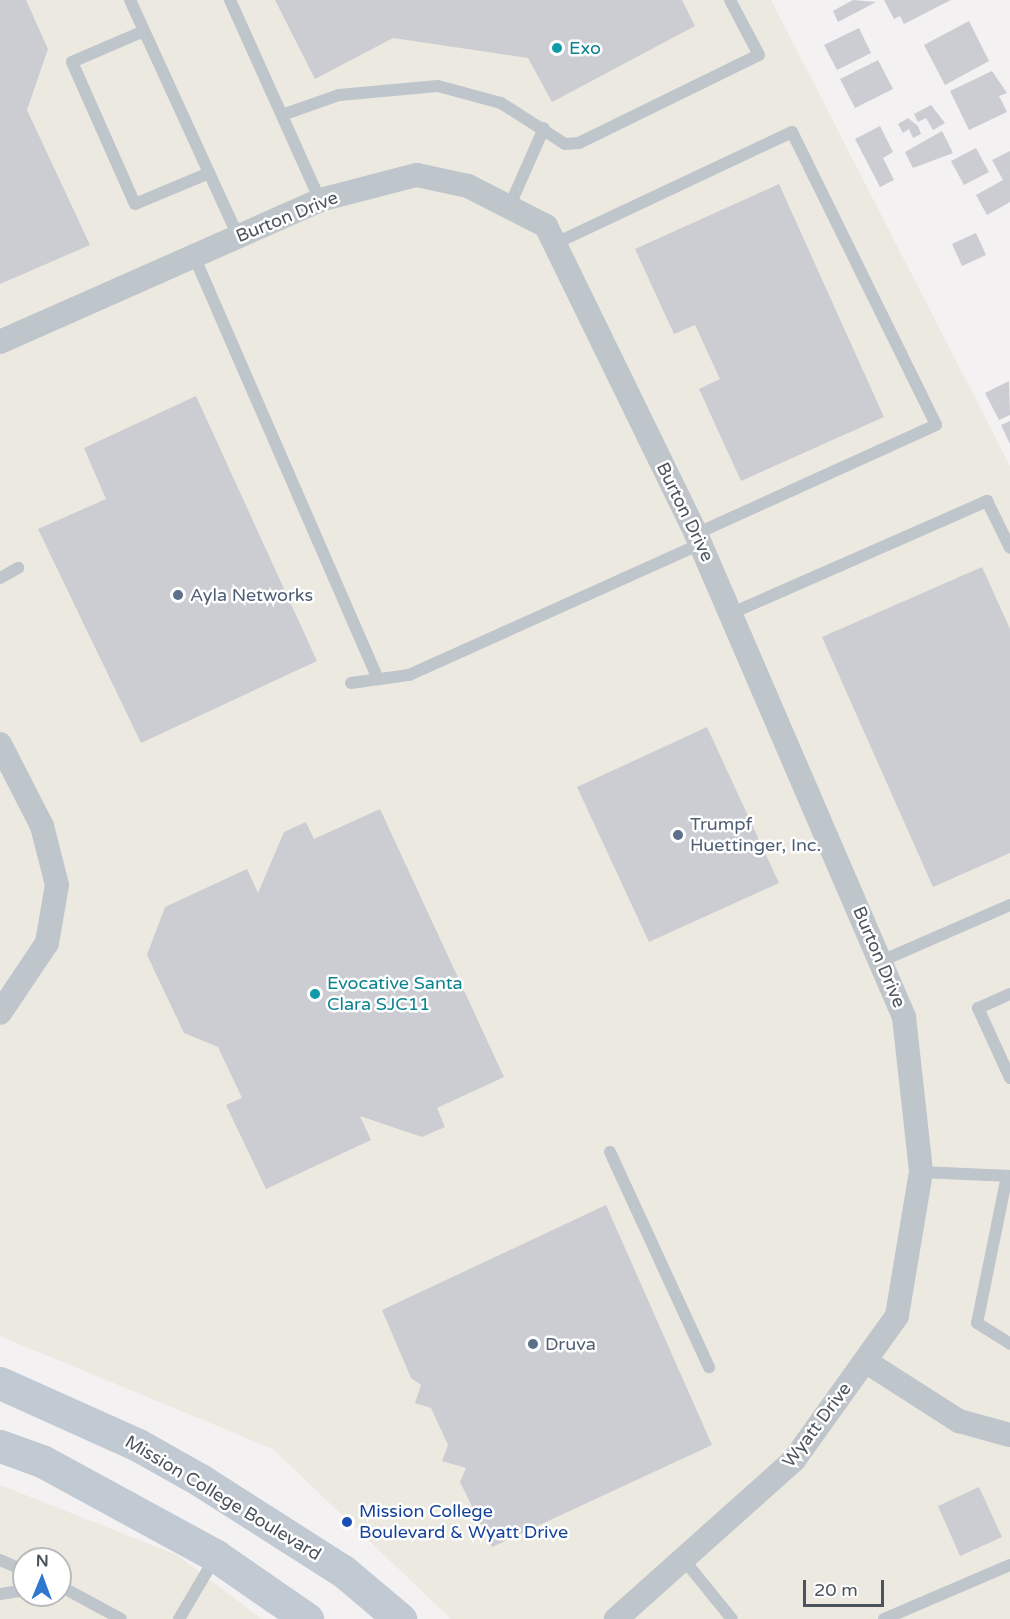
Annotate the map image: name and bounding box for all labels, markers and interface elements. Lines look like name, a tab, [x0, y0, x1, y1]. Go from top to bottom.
place label: Exo	[569, 37, 601, 59]
marker: Exo	[550, 41, 564, 55]
street label: Burton Drive	[233, 187, 341, 247]
street label: Burton Drive	[652, 459, 718, 565]
place label: Ayla Networks	[190, 584, 313, 606]
marker: Ayla Networks	[171, 588, 185, 602]
place label: Trumpf Huettinger, Inc.	[690, 814, 821, 856]
marker: Trumpf Huettinger, Inc.	[671, 828, 685, 842]
street label: Burton Drive	[848, 903, 910, 1011]
place label: Evocative Santa Clara SJC11	[327, 973, 463, 1016]
marker: Evocative Santa Clara SJC11	[308, 987, 322, 1001]
place label: Druva	[545, 1333, 596, 1355]
marker: Druva	[526, 1337, 540, 1351]
street label: Wyatt Drive	[778, 1378, 856, 1472]
street label: Mission College Boulevard	[121, 1431, 325, 1565]
place label: Mission College Boulevard & Wyatt Drive	[359, 1501, 568, 1544]
marker: Mission College Boulevard & Wyatt Drive	[340, 1515, 354, 1529]
north arrow	[12, 1547, 72, 1607]
text: N	[36, 1551, 49, 1571]
scale bar	[806, 1568, 887, 1606]
text: 20 m	[814, 1579, 858, 1601]

